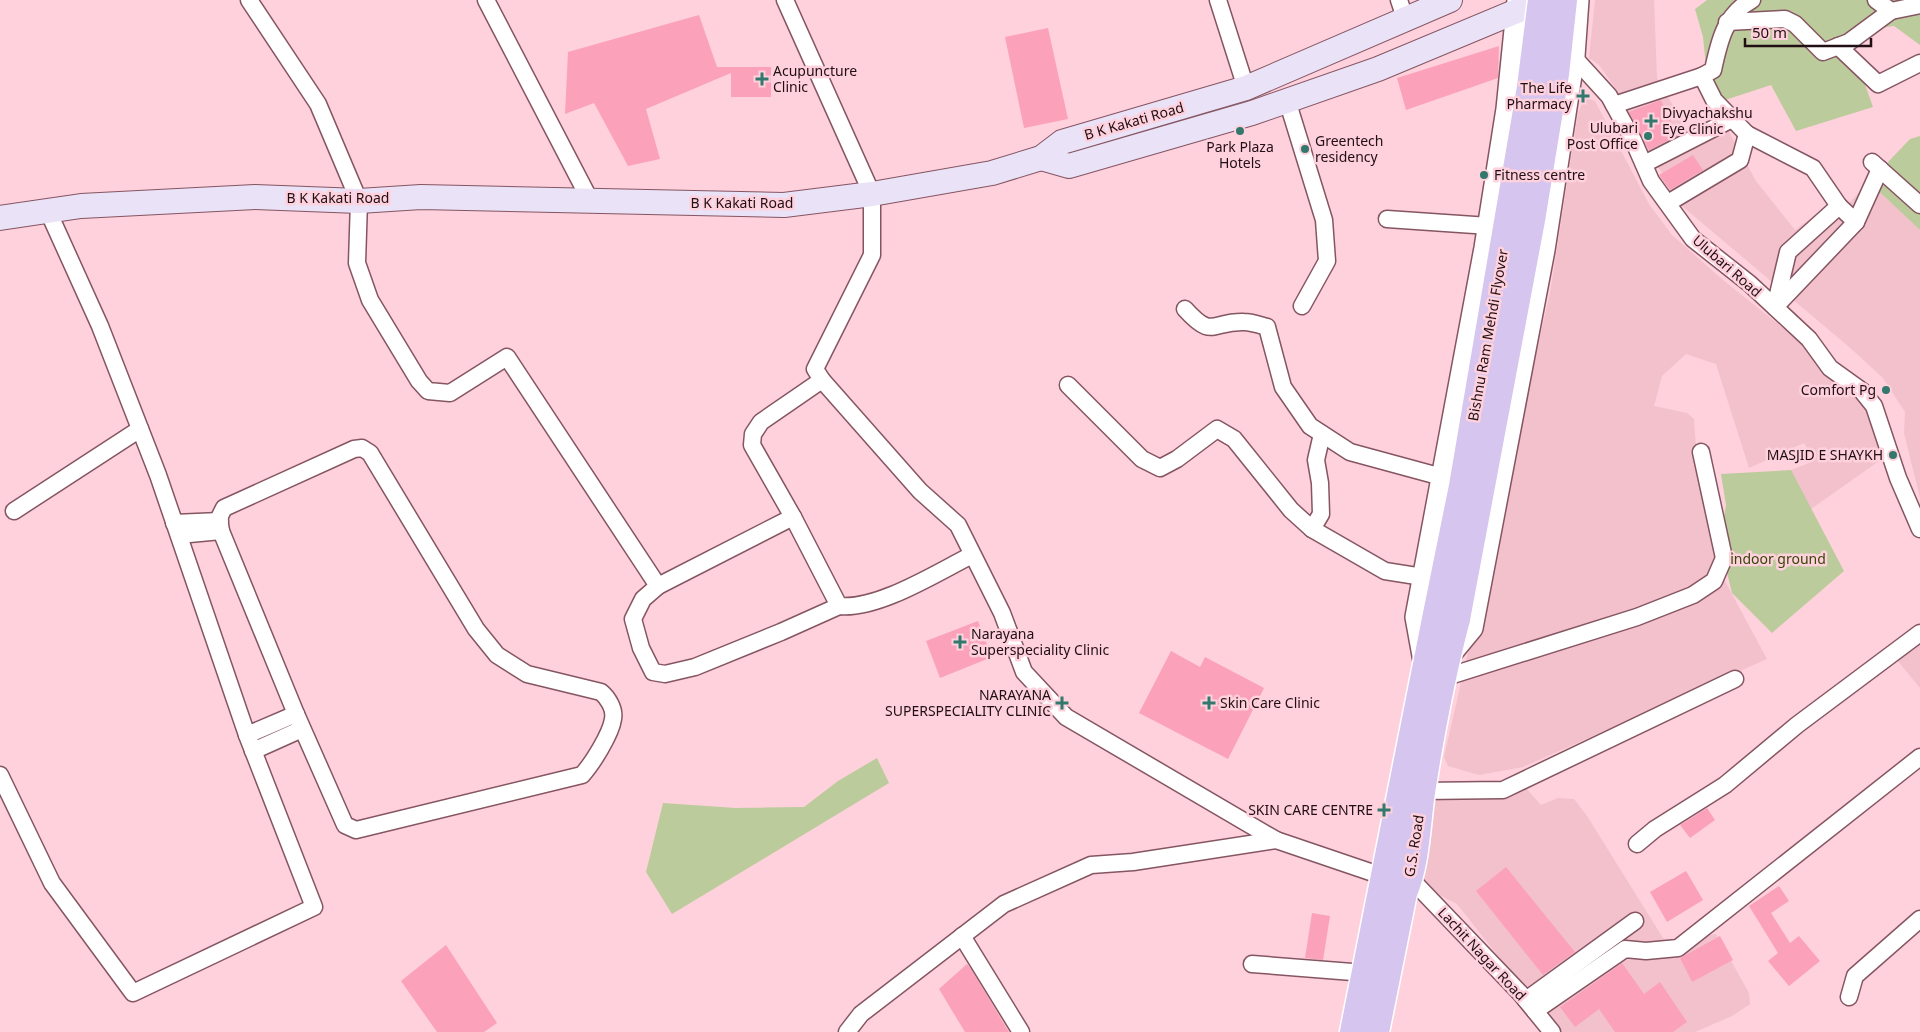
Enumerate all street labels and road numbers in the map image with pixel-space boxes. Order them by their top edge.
street label: B K Kakati Road [1082,97,1186,144]
street label: B K Kakati Road [287,188,389,207]
street label: B K Kakati Road [691,193,793,212]
street label: Ulubari Road [1689,230,1766,301]
street label: Bishnu Ram Mehdi Flyover [1463,247,1512,422]
street label: G.S. Road [1399,813,1428,878]
street label: Lachit Nagar Road [1434,903,1531,1004]

